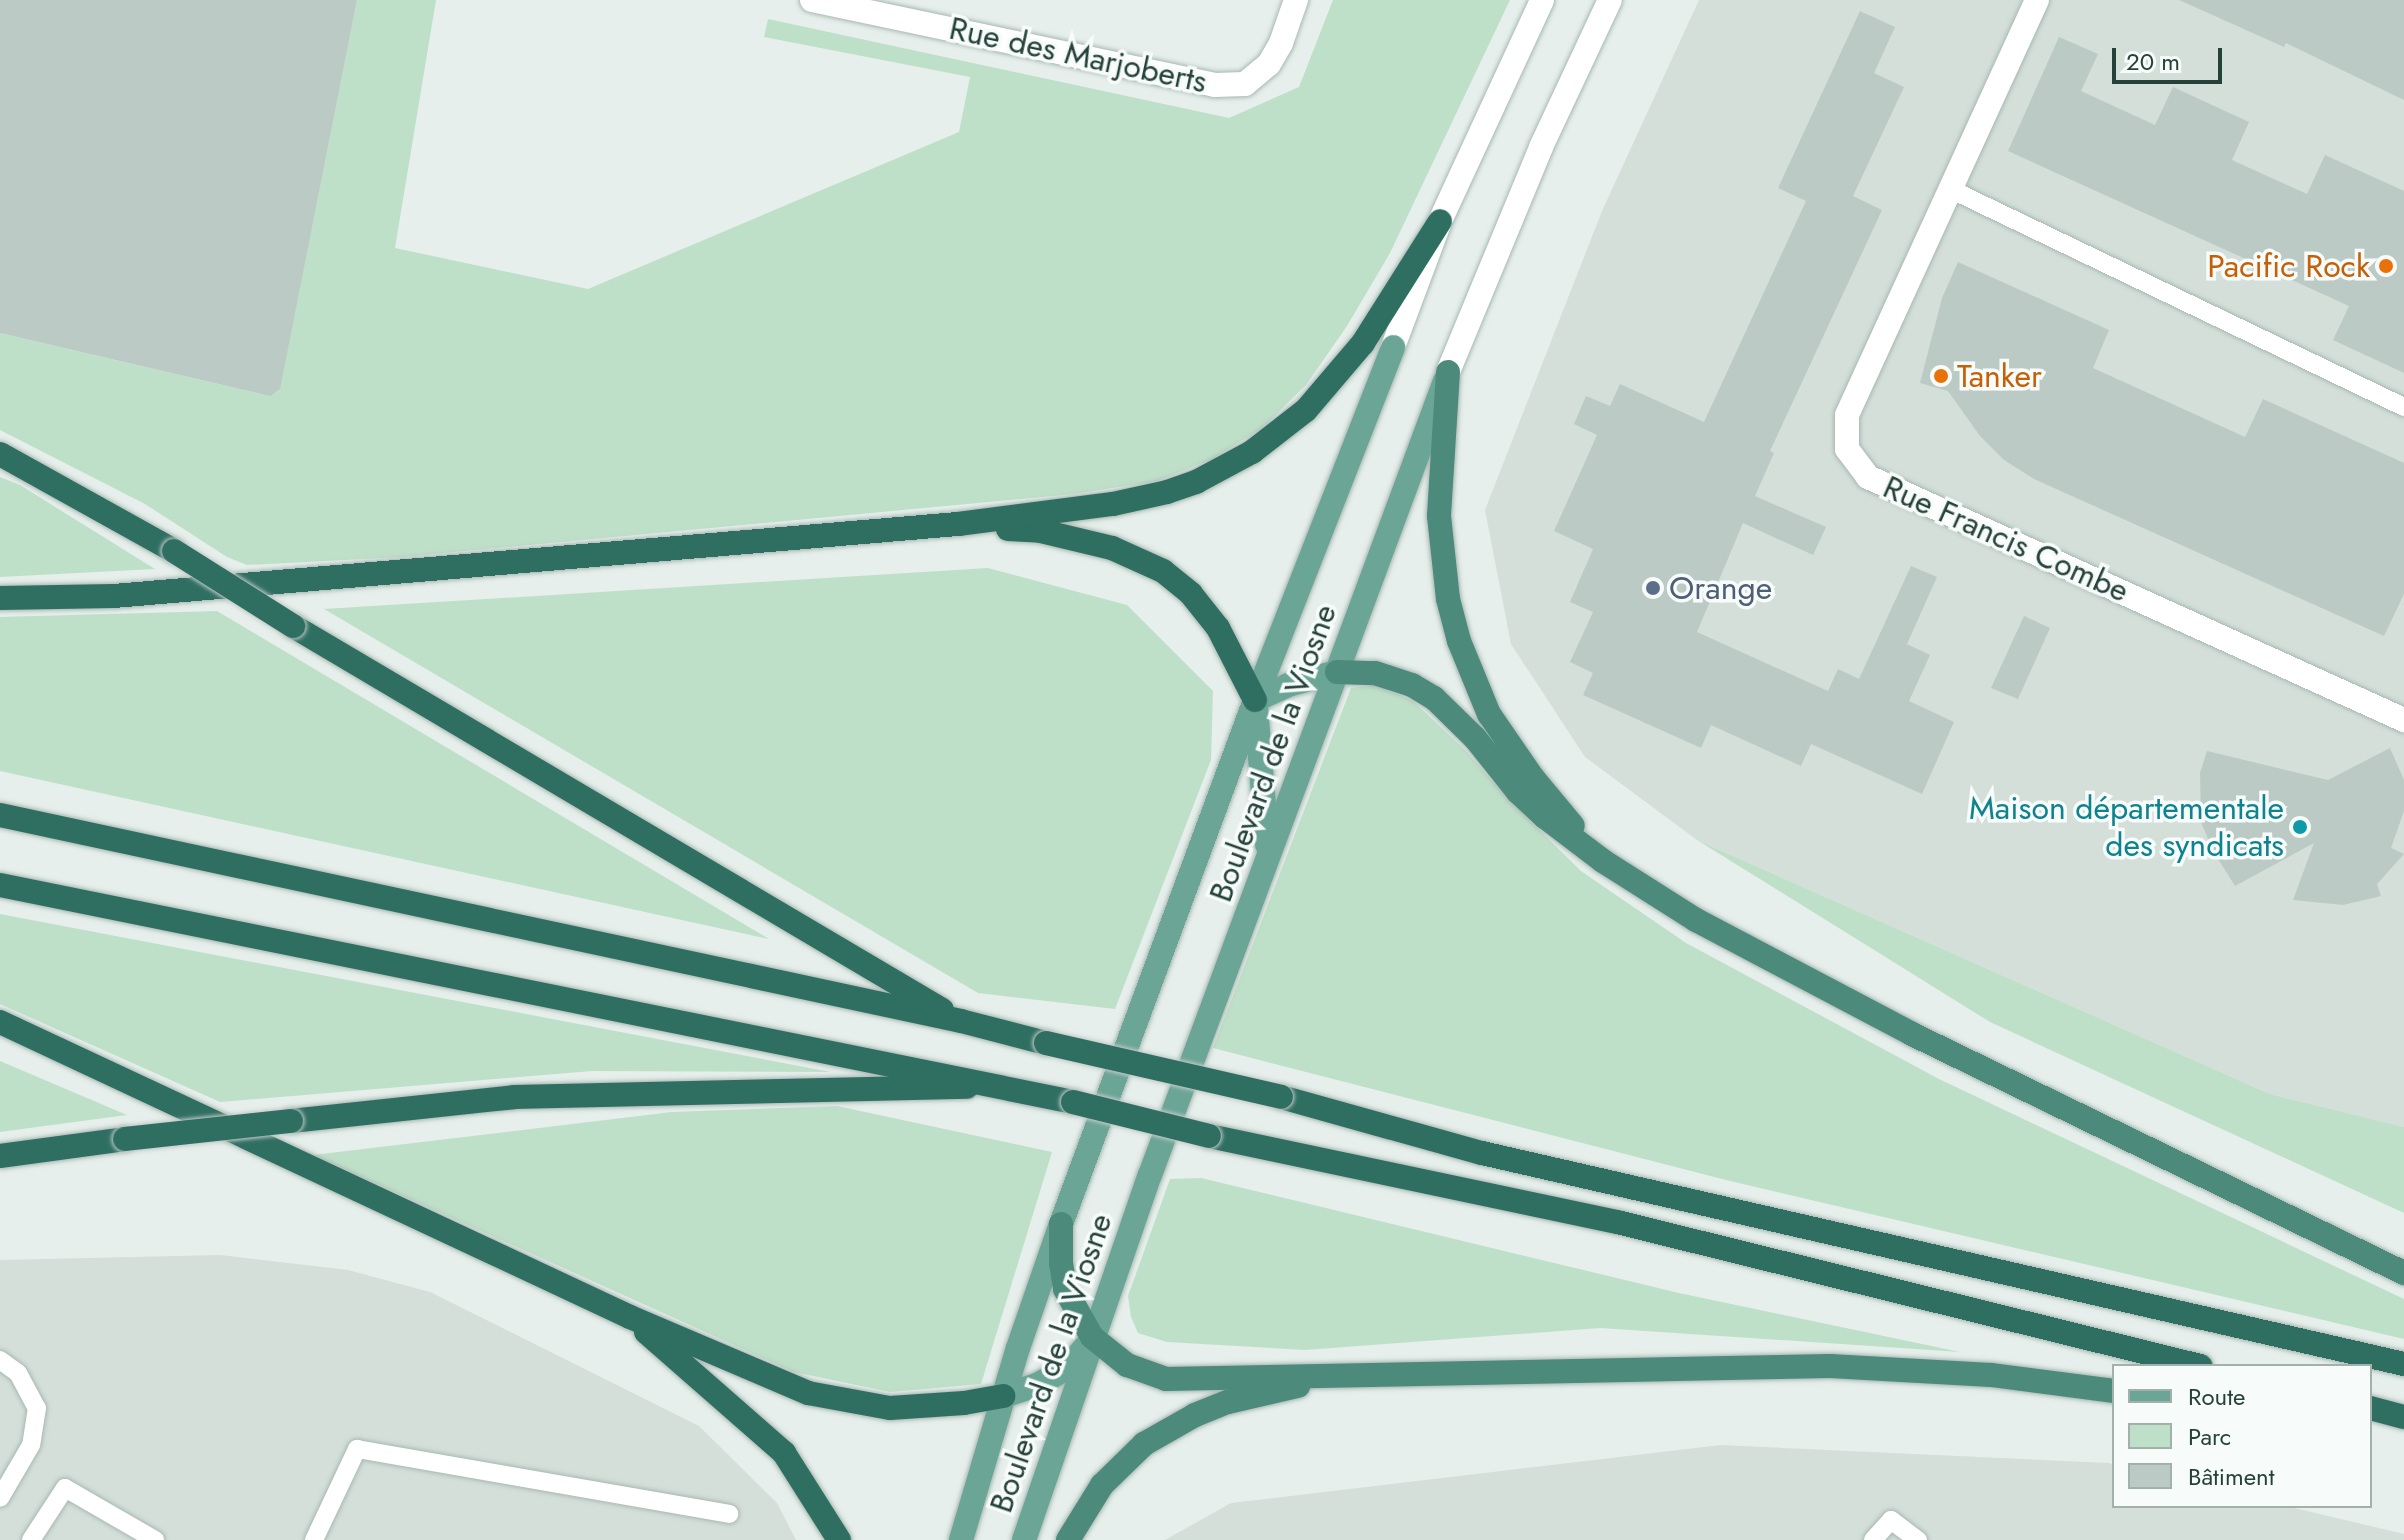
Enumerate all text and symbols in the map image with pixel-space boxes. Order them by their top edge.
street label: Rue des Marjoberts [946,9,1210,101]
scale bar [2116,32,2226,82]
text: 20 m [2126,44,2180,79]
place label: Pacific Rock [2207,247,2370,285]
marker: Pacific Rock [2377,257,2395,275]
place label: Tanker [1957,357,2042,395]
marker: Tanker [1932,367,1950,385]
street label: Rue Francis Combe [1877,468,2135,610]
place label: Orange [1669,569,1772,607]
marker: Orange [1644,579,1662,597]
street label: Boulevard de la Viosne [1201,599,1345,907]
place label: Maison départementale des syndicats [1969,790,2284,865]
marker: Maison départementale des syndicats [2291,818,2309,836]
street label: Boulevard de la Viosne [982,1209,1120,1517]
legend [2112,1364,2372,1508]
text: Route [2188,1379,2245,1414]
text: Parc [2188,1419,2231,1454]
text: Bâtiment [2188,1459,2274,1494]

